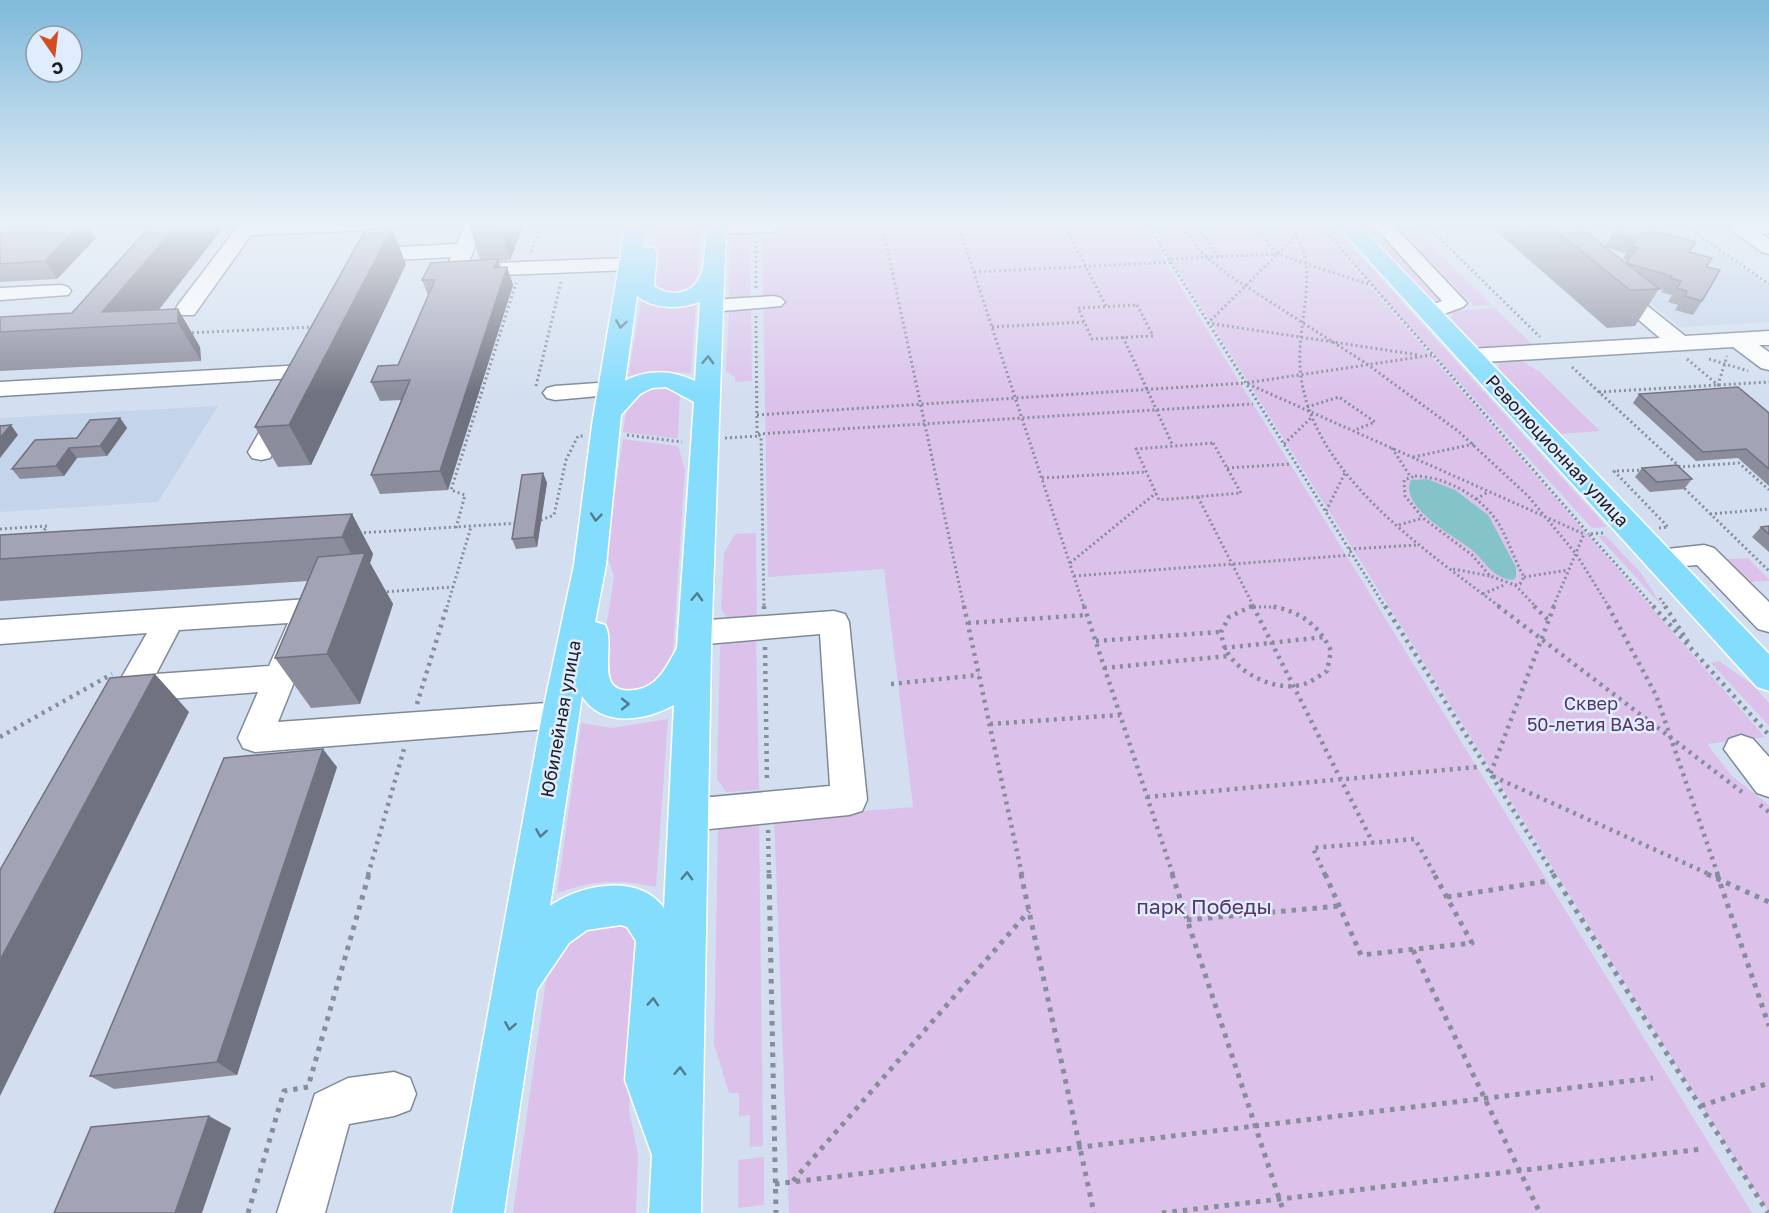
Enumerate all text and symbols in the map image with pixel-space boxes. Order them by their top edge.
north arrow [24,24,84,84]
text: С [50,57,66,80]
one-way arrow [616,319,628,328]
one-way arrow [702,356,715,365]
street label: Революционная улица [1482,370,1634,531]
one-way arrow [590,512,603,522]
one-way arrow [690,592,703,601]
street label: Юбилейная улица [535,638,585,799]
park label: Сквер 50-летия ВАЗа [1527,692,1655,735]
one-way arrow [621,698,630,710]
one-way arrow [535,828,547,838]
one-way arrow [681,871,694,880]
park label: парк Победы [1136,893,1272,919]
one-way arrow [647,997,660,1006]
one-way arrow [504,1021,516,1030]
one-way arrow [674,1066,687,1075]

